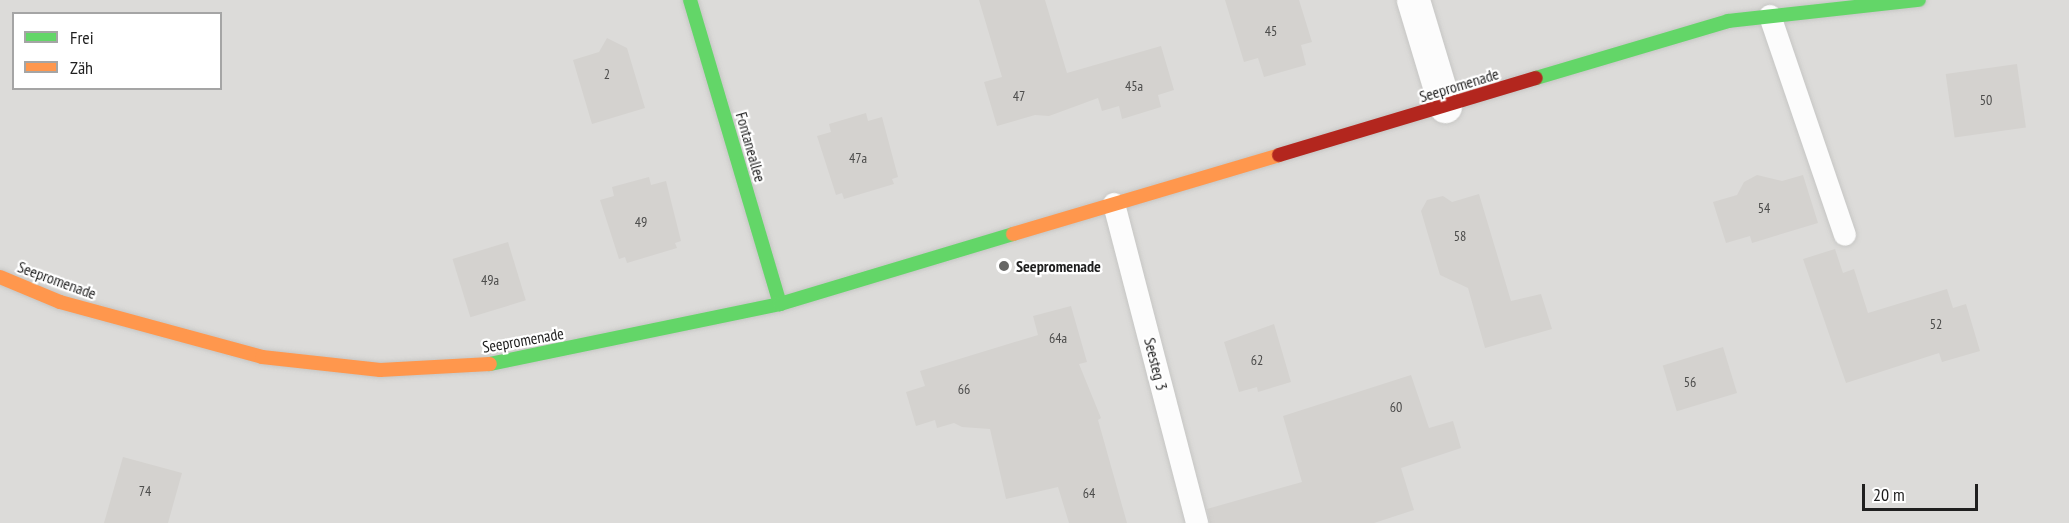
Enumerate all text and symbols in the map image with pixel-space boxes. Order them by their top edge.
legend [12,12,222,90]
house number: 45 [1265,23,1277,39]
text: Frei [70,26,94,49]
text: Zäh [70,56,93,79]
street label: Seepromenade [1417,64,1501,106]
house number: 2 [604,66,610,82]
house number: 45a [1125,78,1143,94]
house number: 47 [1013,88,1025,104]
house number: 50 [1980,92,1992,108]
street label: Fontaneallee [732,110,770,184]
house number: 47a [849,150,867,166]
house number: 54 [1758,200,1770,216]
house number: 49 [635,214,647,230]
house number: 58 [1454,228,1466,244]
place label: Seepromenade [1016,256,1101,276]
street label: Seepromenade [15,257,99,303]
marker: Seepromenade [997,259,1011,273]
house number: 49a [481,272,499,288]
house number: 52 [1930,316,1942,332]
street label: Seepromenade [481,323,565,357]
house number: 64a [1049,330,1067,346]
street label: Seesteg 3 [1140,336,1172,392]
house number: 62 [1251,352,1263,368]
house number: 56 [1684,374,1696,390]
house number: 66 [958,381,970,397]
house number: 60 [1390,399,1402,415]
scale bar [1865,472,1980,510]
house number: 74 [139,483,151,499]
text: 20 m [1873,483,1905,506]
house number: 64 [1083,485,1095,501]

